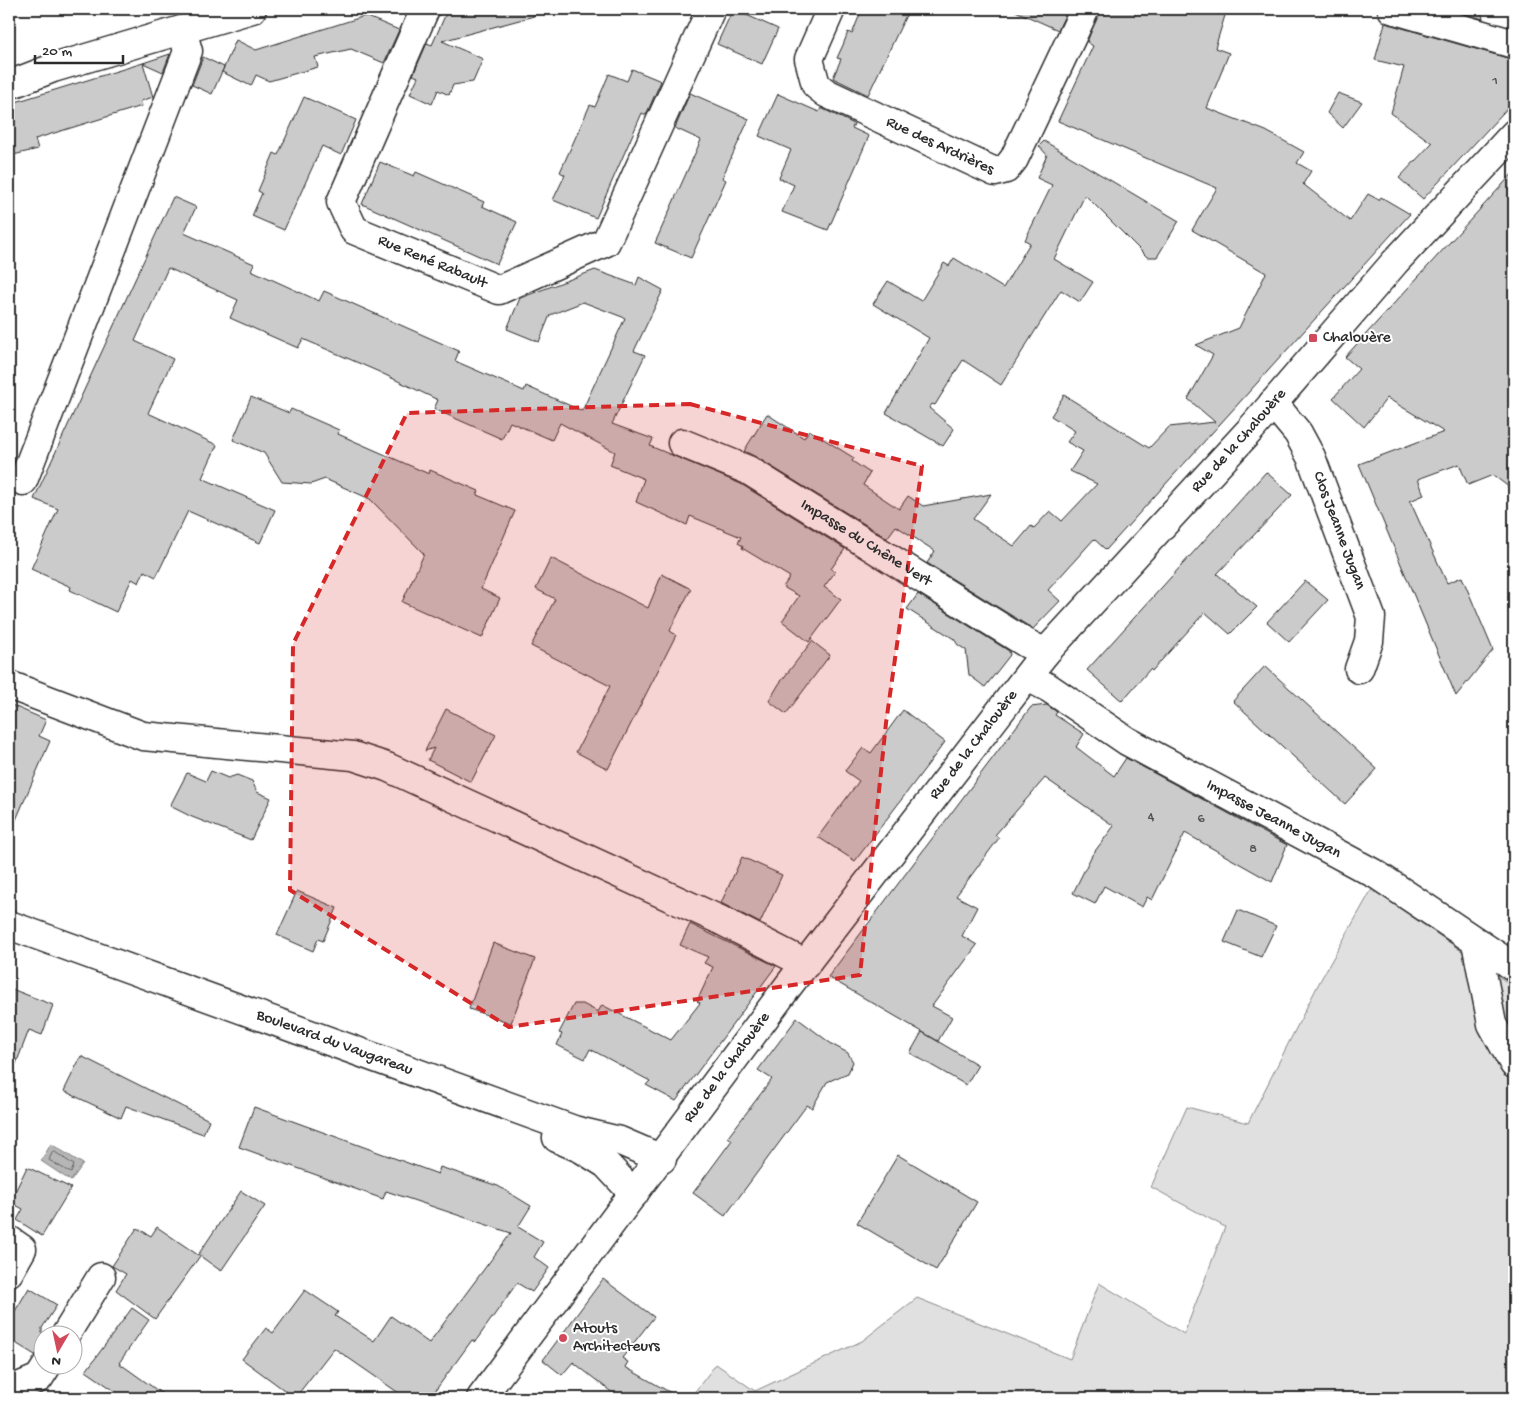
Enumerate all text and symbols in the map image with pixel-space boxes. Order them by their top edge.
scale bar [35,32,122,64]
text: 20 m [42,43,72,61]
house number: 1 [1491,73,1498,90]
street label: Rue des Ardrières [883,113,998,180]
street label: Rue René Rabault [375,231,491,294]
place label: Chalouère [1323,329,1391,348]
marker: Chalouère [1307,332,1319,344]
street label: Rue de la Chalouère [1188,384,1291,497]
street label: Clos Jeanne Jugan [1308,469,1370,593]
street label: Impasse du Chêne Vert [797,495,936,592]
street label: Rue de la Chalouère [926,686,1023,804]
street label: Impasse Jeanne Jugan [1203,776,1344,863]
house number: 4 [1148,809,1155,826]
house number: 6 [1197,811,1205,828]
house number: 8 [1249,841,1257,858]
street label: Boulevard du Vaugareau [253,1006,415,1080]
street label: Rue de la Chalouère [680,1008,775,1127]
place label: Atouts Architecteurs [573,1320,661,1357]
north arrow [32,1324,82,1374]
marker: Atouts Architecteurs [557,1332,569,1344]
text: N [51,1351,62,1369]

